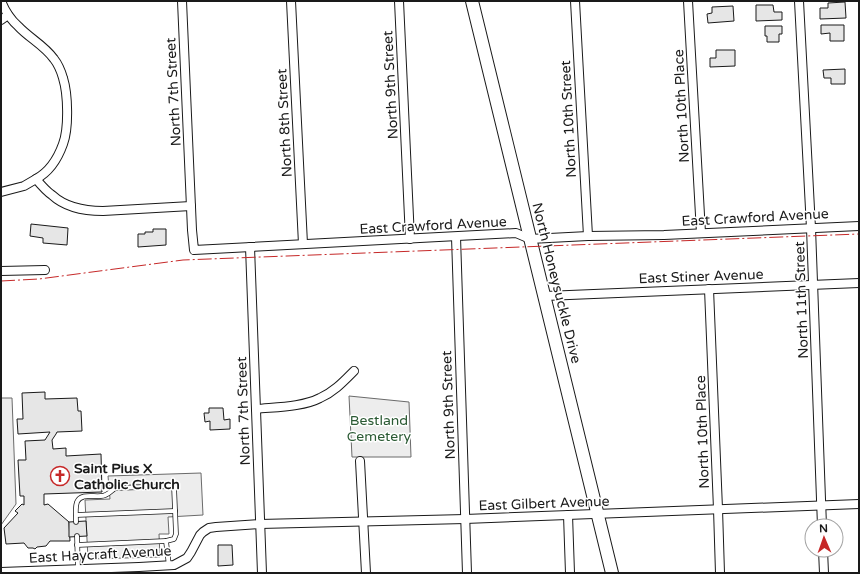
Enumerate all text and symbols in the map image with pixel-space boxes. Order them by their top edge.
street label: North 9th Street [379,30,402,140]
street label: North 7th Street [162,37,185,147]
street label: North 10th Place [670,49,693,163]
street label: North 10th Street [557,59,580,178]
street label: North 8th Street [273,68,296,178]
street label: North Honeysuckle Drive [528,201,585,365]
street label: East Crawford Avenue [681,205,829,230]
street label: East Crawford Avenue [359,213,507,238]
street label: North 11th Street [791,240,812,359]
street label: East Stiner Avenue [638,266,764,287]
street label: North 9th Street [438,350,459,460]
street label: North 7th Street [233,356,254,466]
street label: North 10th Place [692,375,713,489]
park label: Bestland Cemetery [347,412,412,445]
place label: Saint Pius X Catholic Church [74,460,180,493]
church icon: Saint Pius X Catholic Church [49,465,71,487]
street label: East Gilbert Avenue [478,493,610,514]
north arrow [804,518,844,558]
text: N [819,522,828,535]
street label: East Haycraft Avenue [28,542,172,567]

